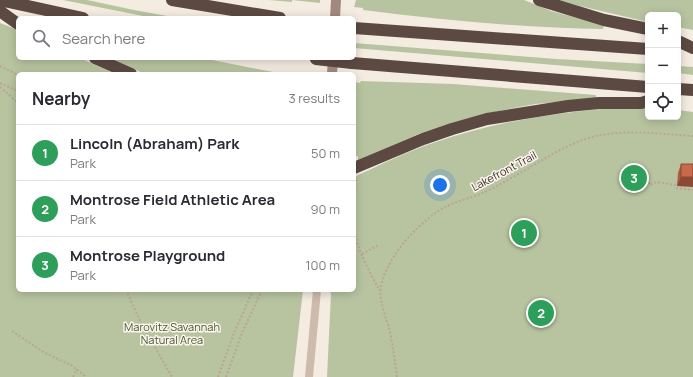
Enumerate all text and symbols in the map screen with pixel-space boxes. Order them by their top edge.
map controls [645,12,681,120]
button: + [645,12,681,48]
search box [16,16,356,60]
icon: search [30,27,52,49]
text: Search here [62,28,145,49]
button: − [645,48,681,84]
button: locate [645,84,681,120]
text: Nearby [32,87,90,110]
text: 3 results [288,89,340,107]
text: Lincoln (Abraham) Park [70,133,239,154]
text: 1 [42,144,48,162]
text: 50 m [311,144,340,162]
street label: Lakefront Trail [468,147,539,194]
text: Park [70,154,96,172]
pin: 3 [621,163,647,193]
your location [430,175,450,195]
text: Montrose Field Athletic Area [70,189,275,210]
text: 2 [41,200,49,218]
text: 90 m [310,200,340,218]
text: Park [70,210,96,228]
pin: 1 [511,218,537,248]
text: Montrose Playground [70,245,225,266]
text: 3 [41,256,49,274]
text: 100 m [305,256,340,274]
text: Park [70,266,96,284]
pin: 2 [528,298,554,328]
park label: Marovitz Savannah Natural Area [124,319,220,347]

